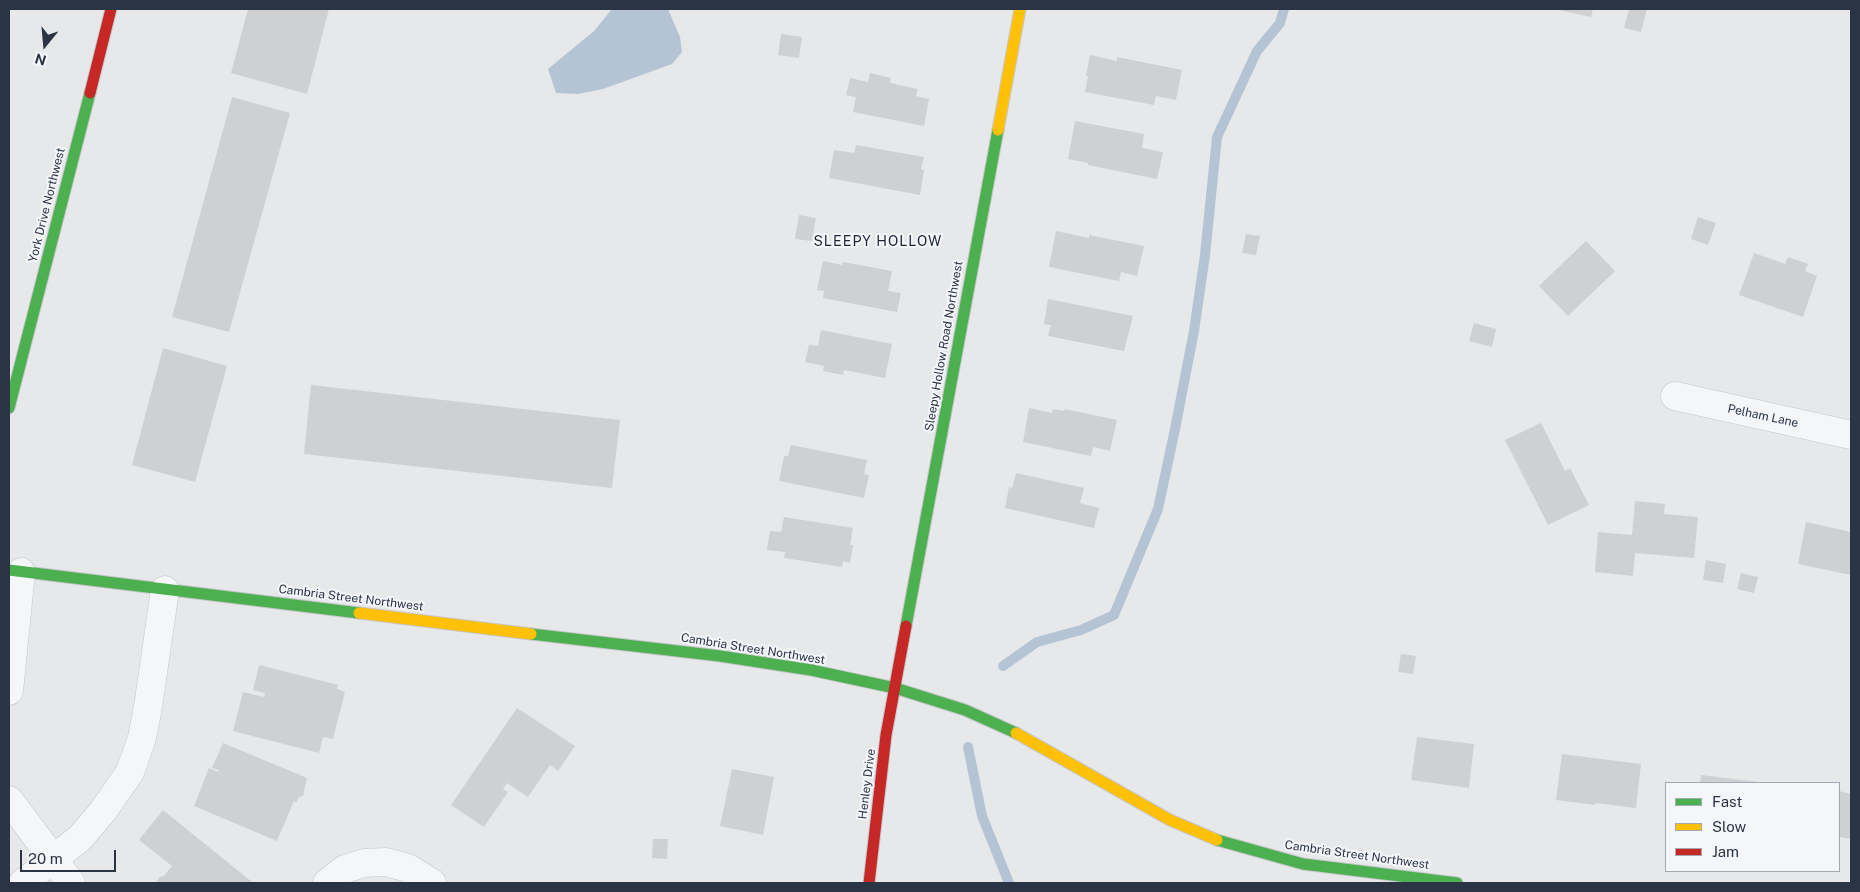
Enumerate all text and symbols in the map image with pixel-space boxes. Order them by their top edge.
north arrow [20,20,70,70]
text: N [33,50,48,69]
street label: York Drive Northwest [26,146,68,264]
district label: SLEEPY HOLLOW [812,234,944,250]
street label: Sleepy Hollow Road Northwest [922,260,966,432]
street label: Pelham Lane [1726,401,1800,431]
street label: Cambria Street Northwest [278,582,424,614]
street label: Cambria Street Northwest [680,630,826,668]
street label: Henley Drive [856,748,878,820]
legend [1665,782,1840,872]
text: Fast [1712,793,1742,810]
text: Slow [1712,818,1746,835]
street label: Cambria Street Northwest [1284,838,1430,872]
scale bar [22,840,119,872]
text: Jam [1712,843,1739,860]
text: 20 m [28,850,63,867]

